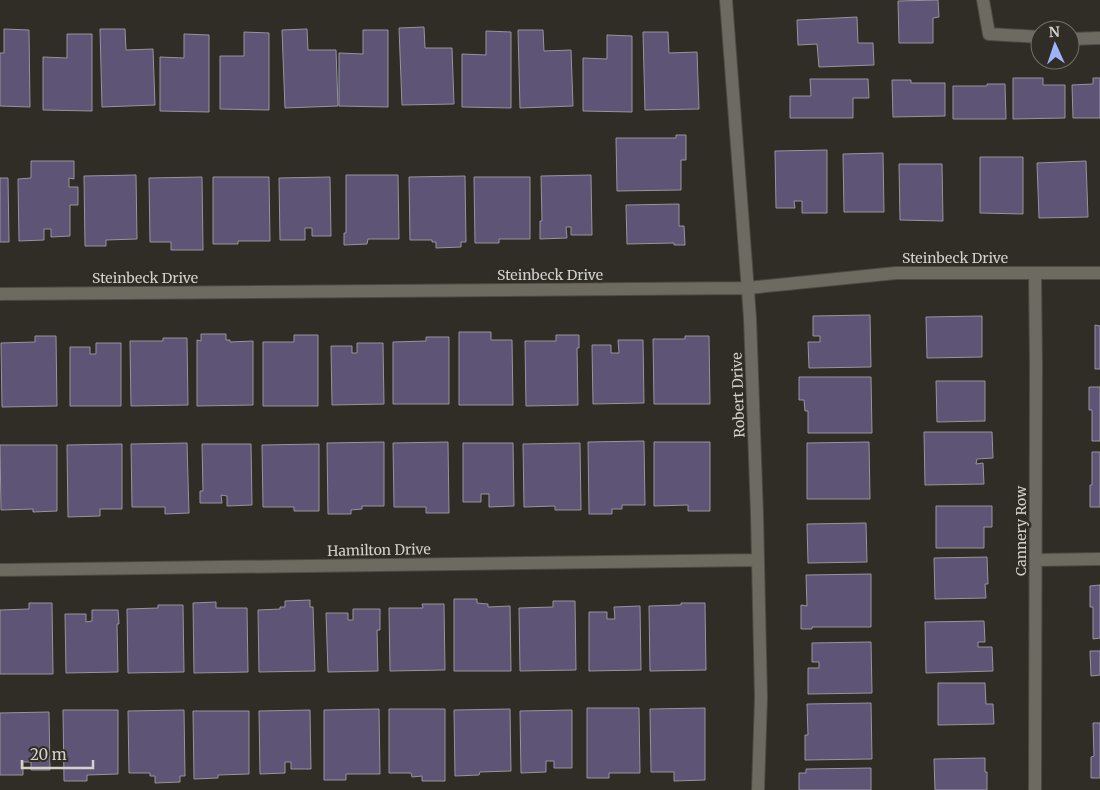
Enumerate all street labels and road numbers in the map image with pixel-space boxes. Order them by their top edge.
street label: Steinbeck Drive [902,249,1008,267]
street label: Steinbeck Drive [497,266,603,284]
street label: Steinbeck Drive [92,269,198,287]
street label: Robert Drive [728,352,748,438]
street label: Cannery Row [1012,486,1030,576]
street label: Hamilton Drive [327,540,431,560]

